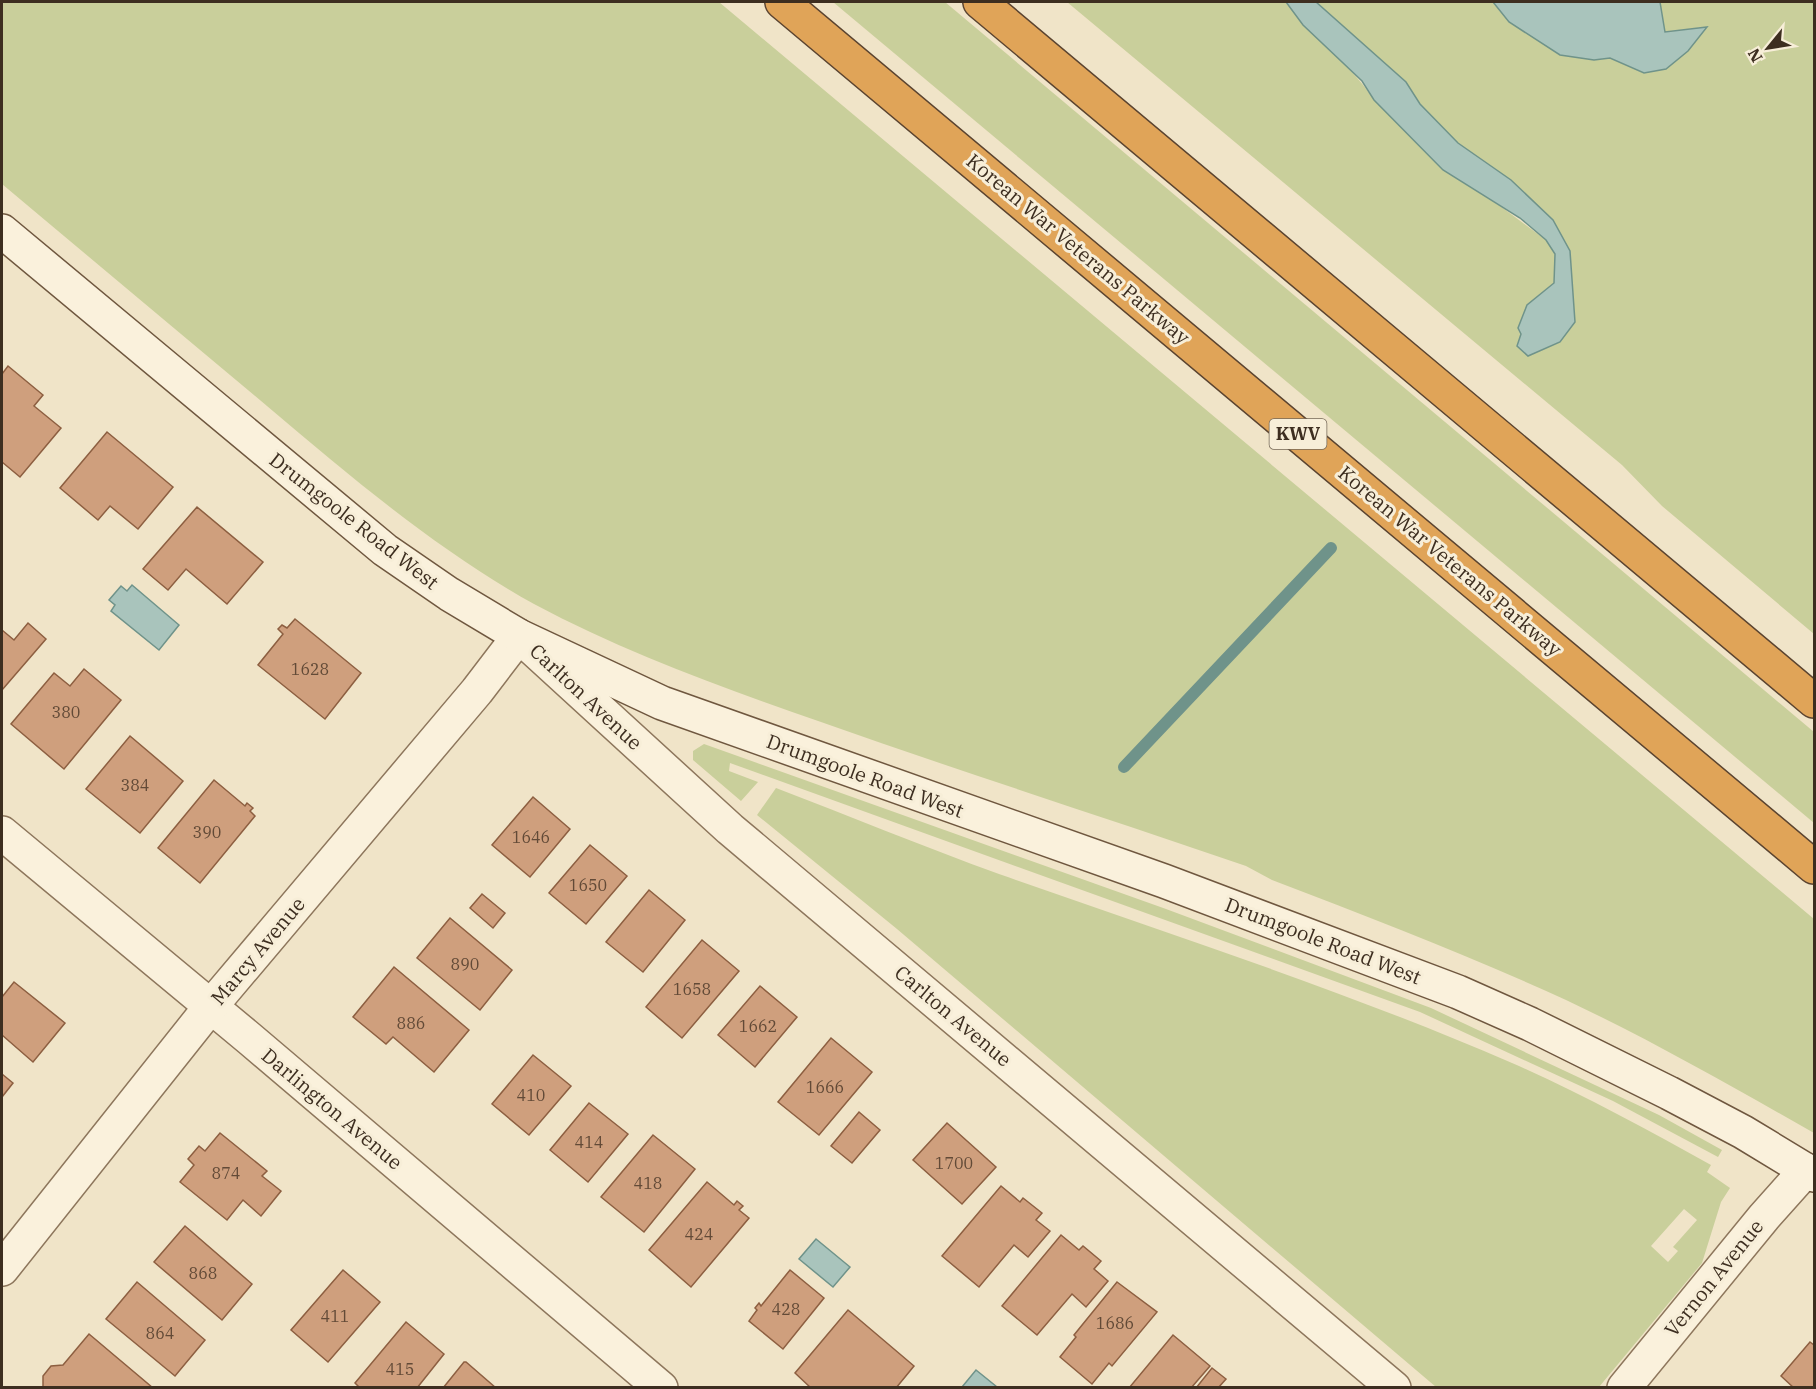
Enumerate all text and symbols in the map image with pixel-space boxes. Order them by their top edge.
north arrow [1738,18,1798,78]
text: N [1743,45,1767,66]
street label: Korean War Veterans Parkway [961,147,1196,350]
road number: KWV [1270,419,1326,449]
street label: Drumgoole Road West [264,446,445,595]
street label: Korean War Veterans Parkway [1333,459,1568,662]
street label: Carlton Avenue [524,637,648,756]
house number: 1628 [291,659,329,679]
house number: 380 [52,702,80,722]
street label: Drumgoole Road West [763,727,967,824]
house number: 384 [121,775,149,795]
house number: 390 [193,822,221,842]
house number: 1646 [512,827,550,847]
house number: 1650 [569,875,607,895]
street label: Marcy Avenue [204,891,311,1010]
street label: Drumgoole Road West [1221,891,1425,990]
house number: 890 [451,954,479,974]
street label: Carlton Avenue [889,959,1017,1072]
house number: 1658 [673,979,711,999]
house number: 886 [397,1013,425,1033]
house number: 1662 [739,1016,777,1036]
street label: Darlington Avenue [256,1042,408,1175]
house number: 1666 [806,1077,844,1097]
house number: 410 [517,1085,545,1105]
house number: 414 [575,1132,603,1152]
house number: 1700 [935,1153,973,1173]
house number: 874 [212,1163,240,1183]
house number: 418 [634,1173,662,1193]
street label: Vernon Avenue [1658,1213,1769,1342]
house number: 424 [685,1224,713,1244]
house number: 868 [189,1263,217,1283]
house number: 428 [772,1299,800,1319]
house number: 411 [321,1306,349,1326]
house number: 1686 [1096,1313,1134,1333]
house number: 864 [146,1323,174,1343]
house number: 415 [386,1359,414,1379]

